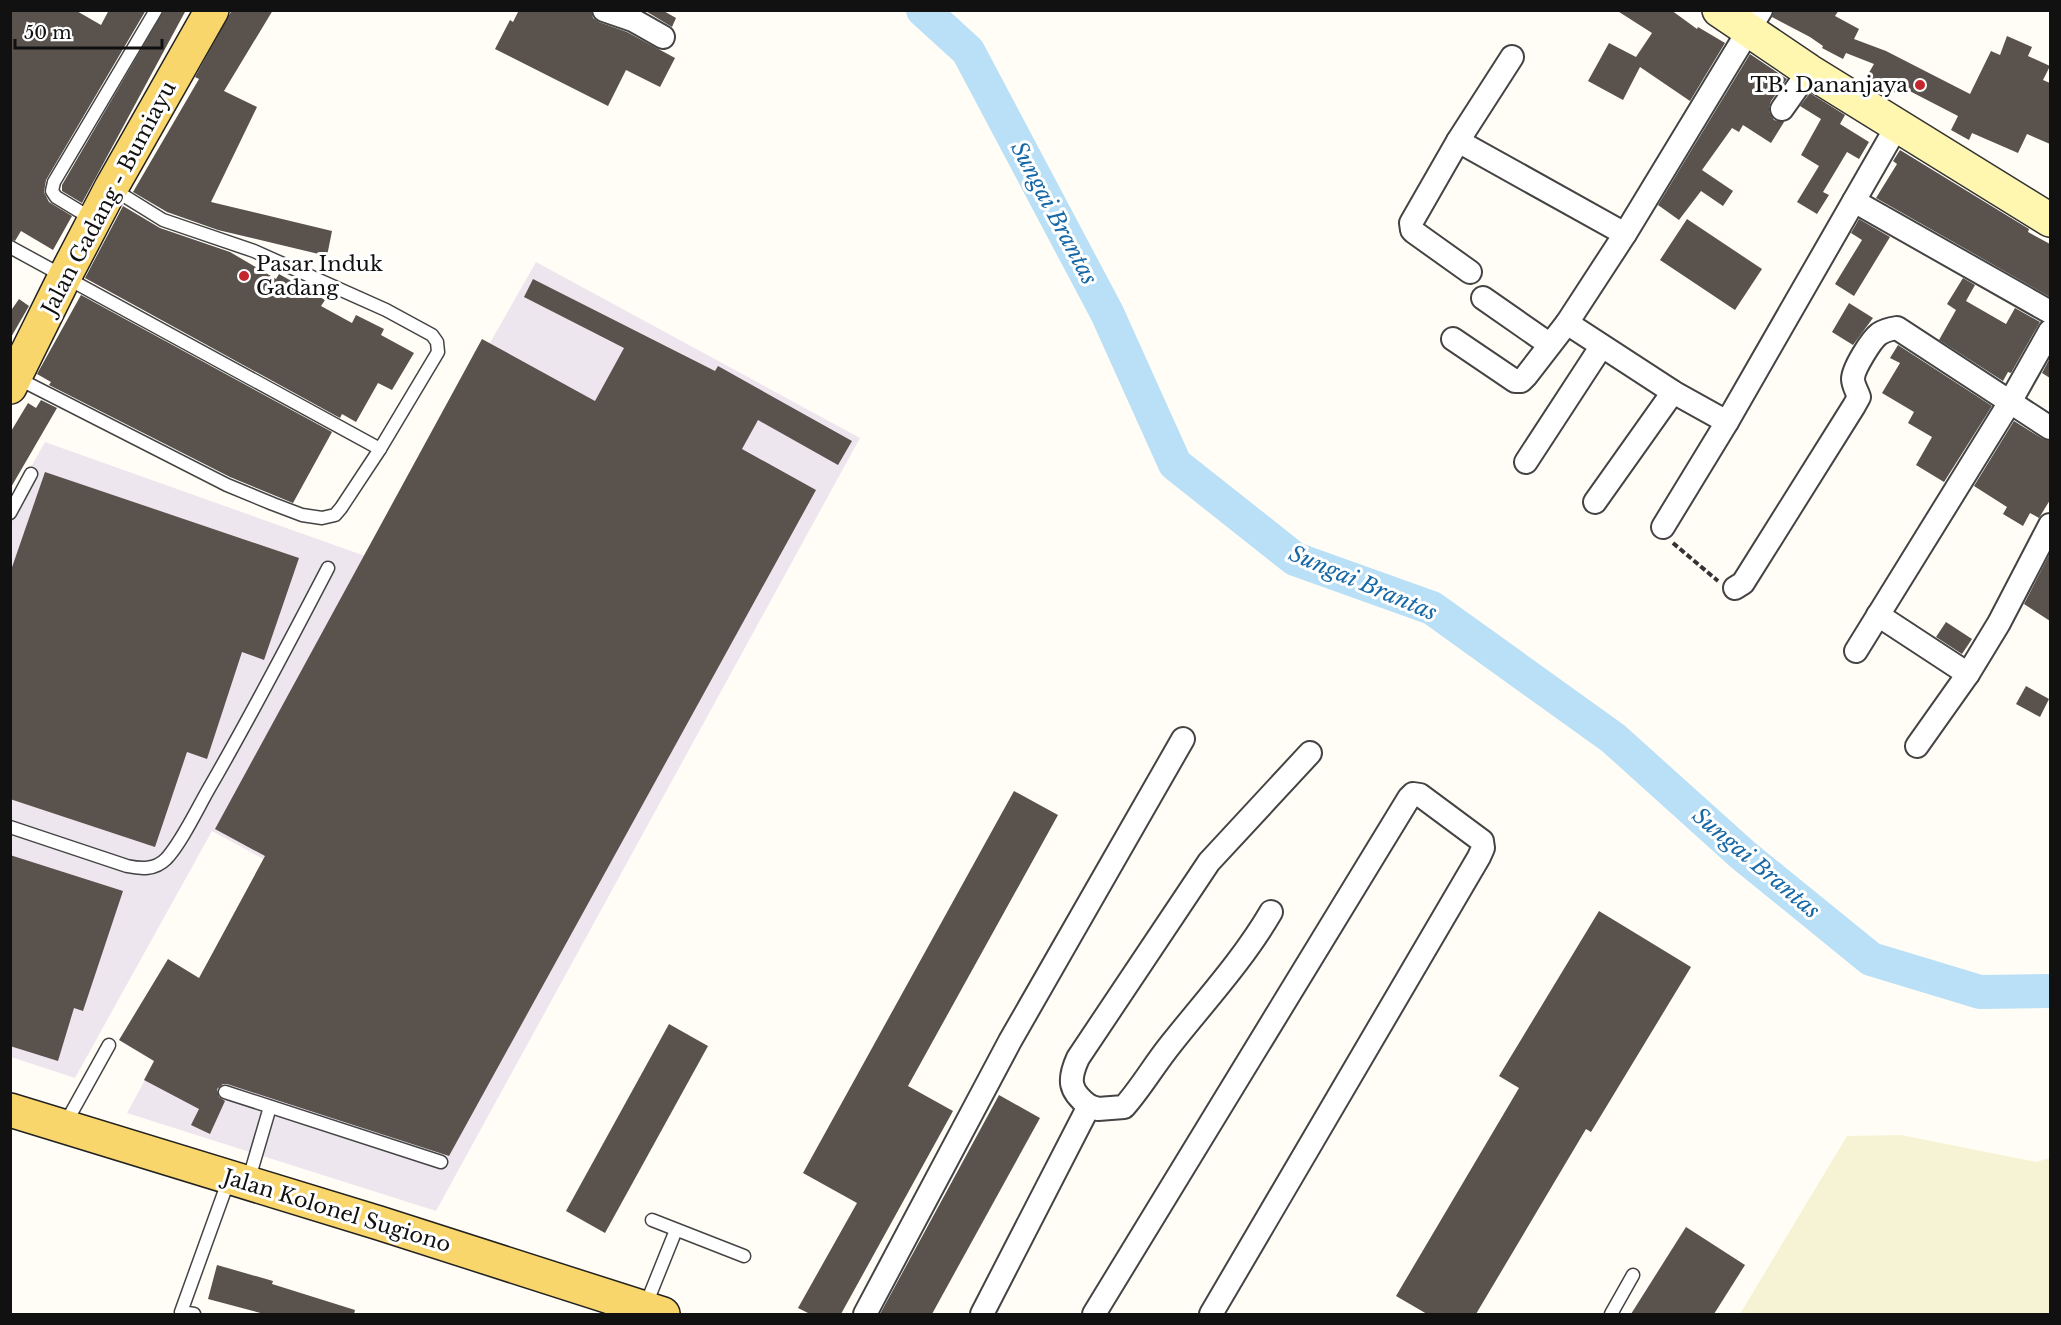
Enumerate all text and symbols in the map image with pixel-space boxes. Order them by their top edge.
scale bar [15,12,162,50]
text: 50 m [24,22,72,44]
place label: TB. Dananjaya [1750,72,1908,98]
street label: Jalan Gadang - Bumiayu [35,77,182,322]
marker: TB. Dananjaya [1913,78,1927,92]
water label: Sungai Brantas [1005,137,1103,289]
place label: Pasar Induk Gadang [256,251,383,301]
marker: Pasar Induk Gadang [237,269,251,283]
water label: Sungai Brantas [1285,540,1441,626]
water label: Sungai Brantas [1687,802,1825,924]
street label: Jalan Kolonel Sugiono [217,1163,454,1258]

